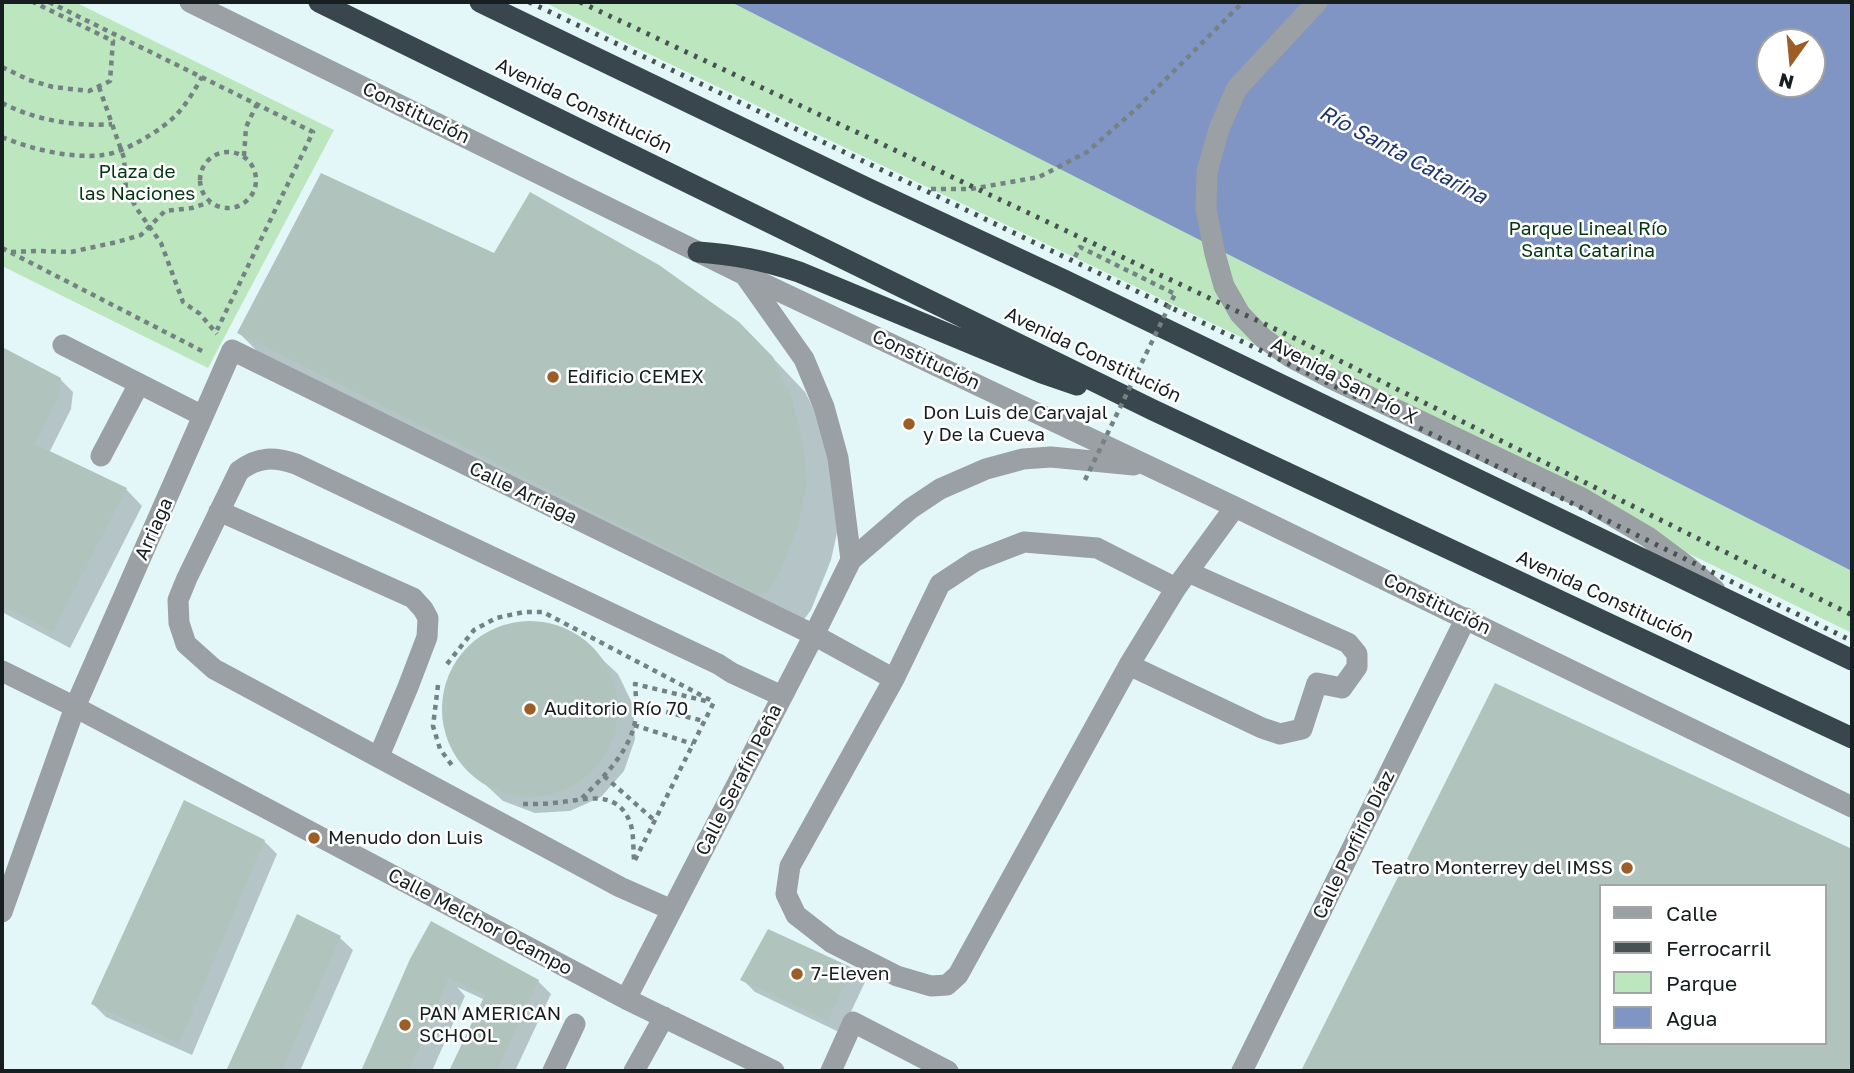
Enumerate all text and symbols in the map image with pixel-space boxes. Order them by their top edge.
north arrow [1756,28,1826,98]
street label: Avenida Constitución [492,53,676,159]
text: N [1776,69,1796,95]
street label: Constitución [359,77,473,149]
water label: Río Santa Catarina [1315,100,1491,210]
park label: Plaza de las Naciones [79,161,195,205]
park label: Parque Lineal Río Santa Catarina [1509,218,1667,262]
street label: Avenida Constitución [1001,302,1185,408]
street label: Constitución [868,325,984,395]
street label: Avenida San Pío X [1267,333,1421,429]
place label: Edificio CEMEX [567,366,704,388]
marker: Edificio CEMEX [545,369,561,385]
place label: Don Luis de Carvajal y De la Cueva [923,402,1108,446]
marker: Don Luis de Carvajal y De la Cueva [901,416,917,432]
street label: Calle Arriaga [465,457,581,529]
street label: Arriaga [130,494,178,564]
street label: Avenida Constitución [1513,546,1697,648]
street label: Constitución [1380,568,1494,640]
place label: Auditorio Río 70 [544,698,688,720]
marker: Auditorio Río 70 [522,701,538,717]
street label: Calle Serafín Peña [691,701,787,859]
street label: Calle Porfirio Díaz [1308,767,1400,923]
place label: Menudo don Luis [328,827,483,849]
marker: Menudo don Luis [306,830,322,846]
place label: Teatro Monterrey del IMSS [1372,857,1613,879]
marker: Teatro Monterrey del IMSS [1619,860,1635,876]
street label: Calle Melchor Ocampo [384,864,576,980]
legend [1598,884,1826,1045]
text: Calle [1666,900,1718,926]
text: Ferrocarril [1666,935,1771,961]
place label: 7-Eleven [811,963,889,985]
marker: 7-Eleven [789,966,805,982]
text: Parque [1666,970,1737,996]
place label: PAN AMERICAN SCHOOL [419,1003,561,1047]
text: Agua [1666,1005,1717,1031]
marker: PAN AMERICAN SCHOOL [397,1017,413,1033]

